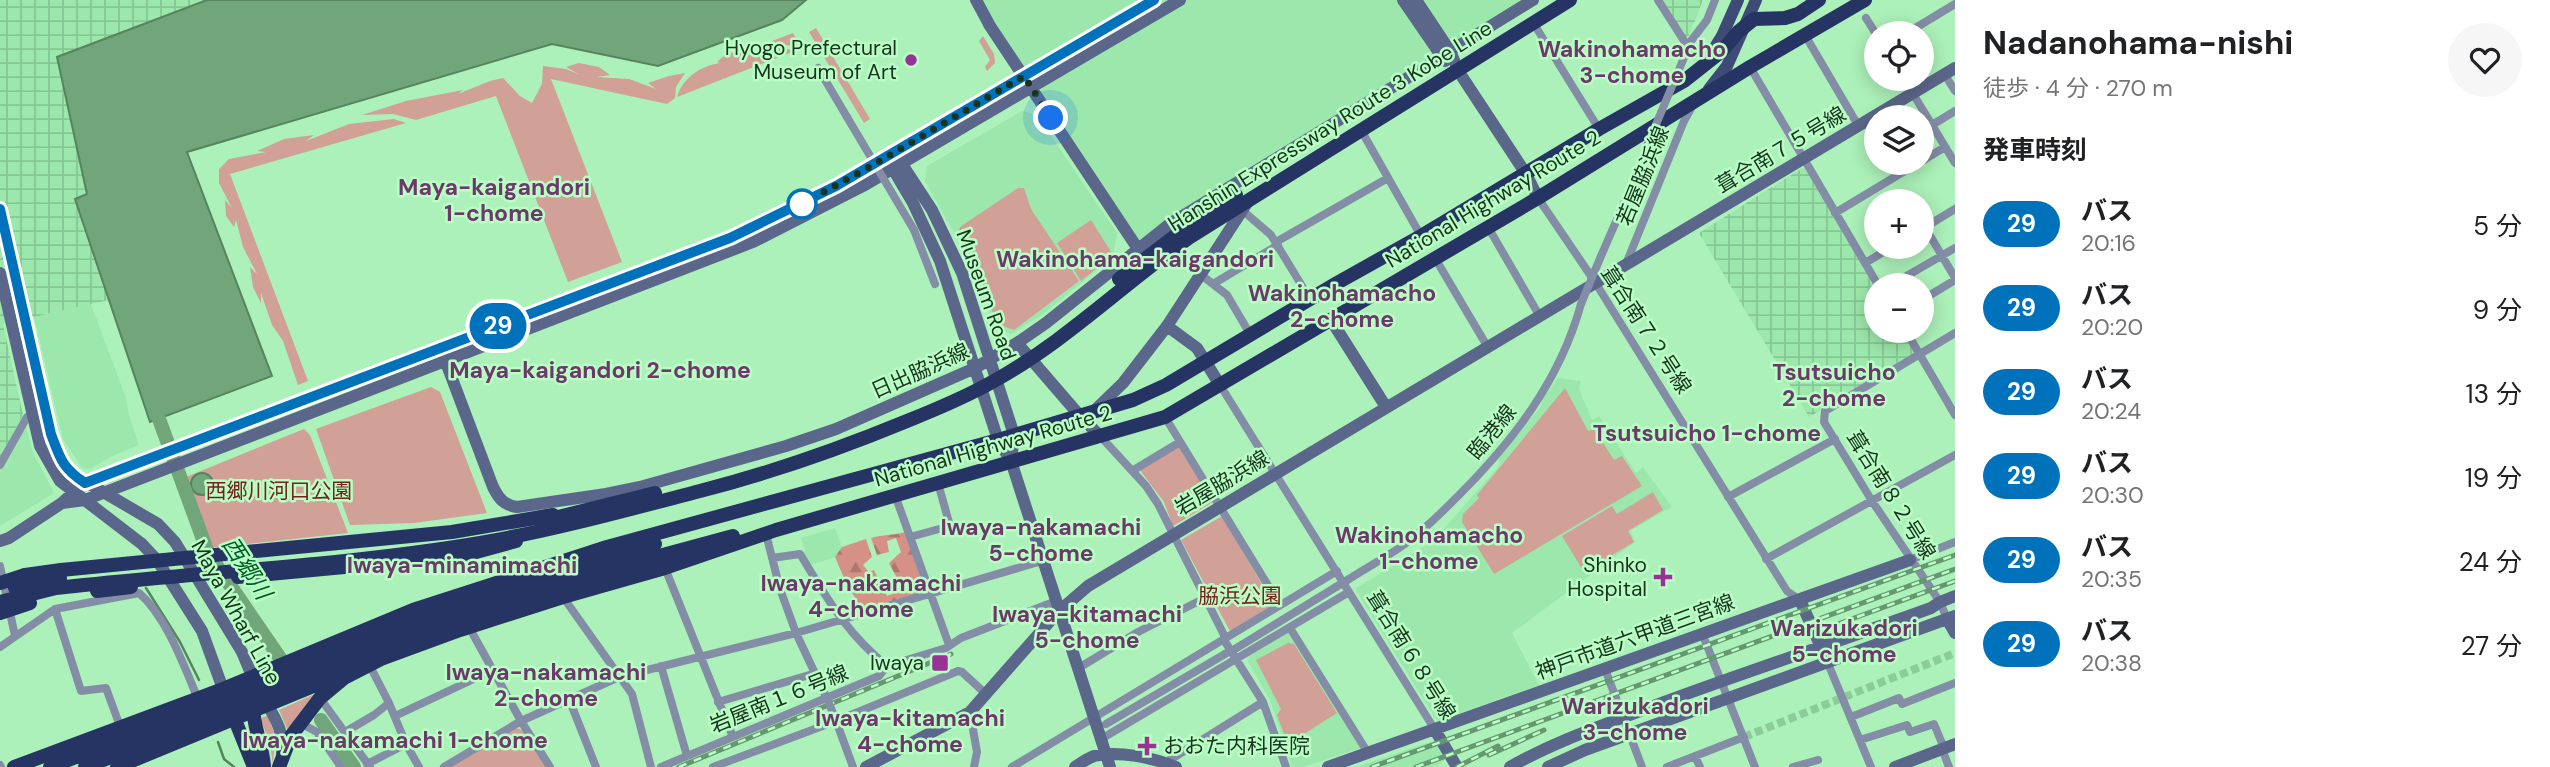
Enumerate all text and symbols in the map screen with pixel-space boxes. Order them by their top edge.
street label: Hanshin Expressway Route 3 Kobe Line [1163,14,1497,238]
map controls [1864,21,1934,343]
button: locate [1864,21,1934,91]
text: Nadanohama-nishi [1983,21,2293,64]
button: heart [2448,23,2522,97]
place label: Hyogo Prefectural Museum of Art [725,34,897,86]
district label: Wakinohamacho 3-chome [1538,34,1726,90]
marker: Hyogo Prefectural Museum of Art [903,52,919,68]
text: 徒歩 · 4 分 · 270 m [1983,73,2173,103]
your location [1033,100,1068,135]
street label: 葺合南７５号線 [1711,100,1851,200]
button: layers [1864,105,1934,175]
street label: 若屋脇浜線 [1610,122,1676,230]
street label: National Highway Route 2 [1380,124,1606,274]
text: 発車時刻 [1983,133,2087,167]
district label: Maya-kaigandori 1-chome [398,172,590,228]
unlabelled marker [787,189,817,219]
button: + [1864,189,1934,259]
text: バス [2081,194,2133,228]
text: 29 [2007,208,2036,239]
text: 5 分 [2473,209,2522,243]
street label: Museum Road [949,226,1023,364]
text: 20:16 [2081,228,2136,258]
district label: Wakinohama-kaigandori [996,244,1274,274]
street label: 葺合南７２号線 [1594,261,1698,399]
button: − [1864,273,1934,343]
district label: Wakinohamacho 2-chome [1248,278,1436,334]
text: バス [2081,278,2133,312]
text: 29 [2007,292,2036,323]
text: 9 分 [2473,293,2522,327]
line badge: 29 [466,303,530,349]
text: 29 [484,310,513,341]
text: 20:20 [2081,312,2143,342]
street label: 日出脇浜線 [866,337,974,405]
district label: Maya-kaigandori 2-chome [449,355,751,385]
district label: Tsutsuicho 2-chome [1772,357,1896,413]
text: バス [2081,362,2133,396]
text: 29 [2007,376,2036,407]
text: 13 分 [2466,377,2522,411]
text: 20:24 [2081,396,2141,426]
street label: National Highway Route 2 [871,399,1115,493]
street label: 臨港線 [1461,399,1523,465]
district label: Tsutsuicho 1-chome [1593,418,1821,448]
street label: 葺合南８２号線 [1840,425,1942,565]
street label: 岩屋脇浜線 [1170,444,1274,522]
text: バス [2081,446,2133,480]
text: 29 [2007,460,2036,491]
text: 19 分 [2465,461,2522,495]
park label: 西郷川河口公園 [206,477,353,505]
text: 20:30 [2081,480,2144,510]
district label: Iwaya-nakamachi 5-chome [941,512,1141,568]
district label: Wakinohamacho 1-chome [1335,520,1523,576]
text: バス [2081,530,2133,564]
water label: 西郷川 [216,531,280,608]
street label: Maya Wharf Line [185,535,287,689]
text: 29 [2007,544,2036,575]
text: 24 分 [2459,545,2522,579]
district label: Iwaya-minamimachi [347,550,577,580]
place label: Shinko Hospital [1567,551,1647,603]
text: 20:35 [2081,564,2142,594]
marker: Shinko Hospital [1653,567,1673,587]
district label: Iwaya-nakamachi 4-chome [761,568,961,624]
park label: 脇浜公園 [1198,582,1282,610]
street label: 葺合南６８号線 [1360,585,1462,725]
street label: 神戸市道六甲道三宮線 [1532,588,1738,686]
district label: Iwaya-kitamachi 5-chome [992,599,1182,655]
district label: Warizukadori 5-chome [1770,613,1918,669]
text: バス [2081,614,2133,648]
text: 29 [2007,628,2036,659]
text: 27 分 [2461,629,2522,663]
text: 20:38 [2081,648,2142,678]
place label: Iwaya [870,649,924,677]
marker: Iwaya [930,653,950,673]
district label: Iwaya-nakamachi 2-chome [446,657,646,713]
street label: 岩屋南１６号線 [706,658,852,740]
district label: Warizukadori 3-chome [1561,691,1709,747]
district label: Iwaya-kitamachi 4-chome [815,703,1005,759]
district label: Iwaya-nakamachi 1-chome [242,725,548,755]
place label: おおた内科医院 [1163,732,1310,760]
marker: おおた内科医院 [1137,736,1157,756]

